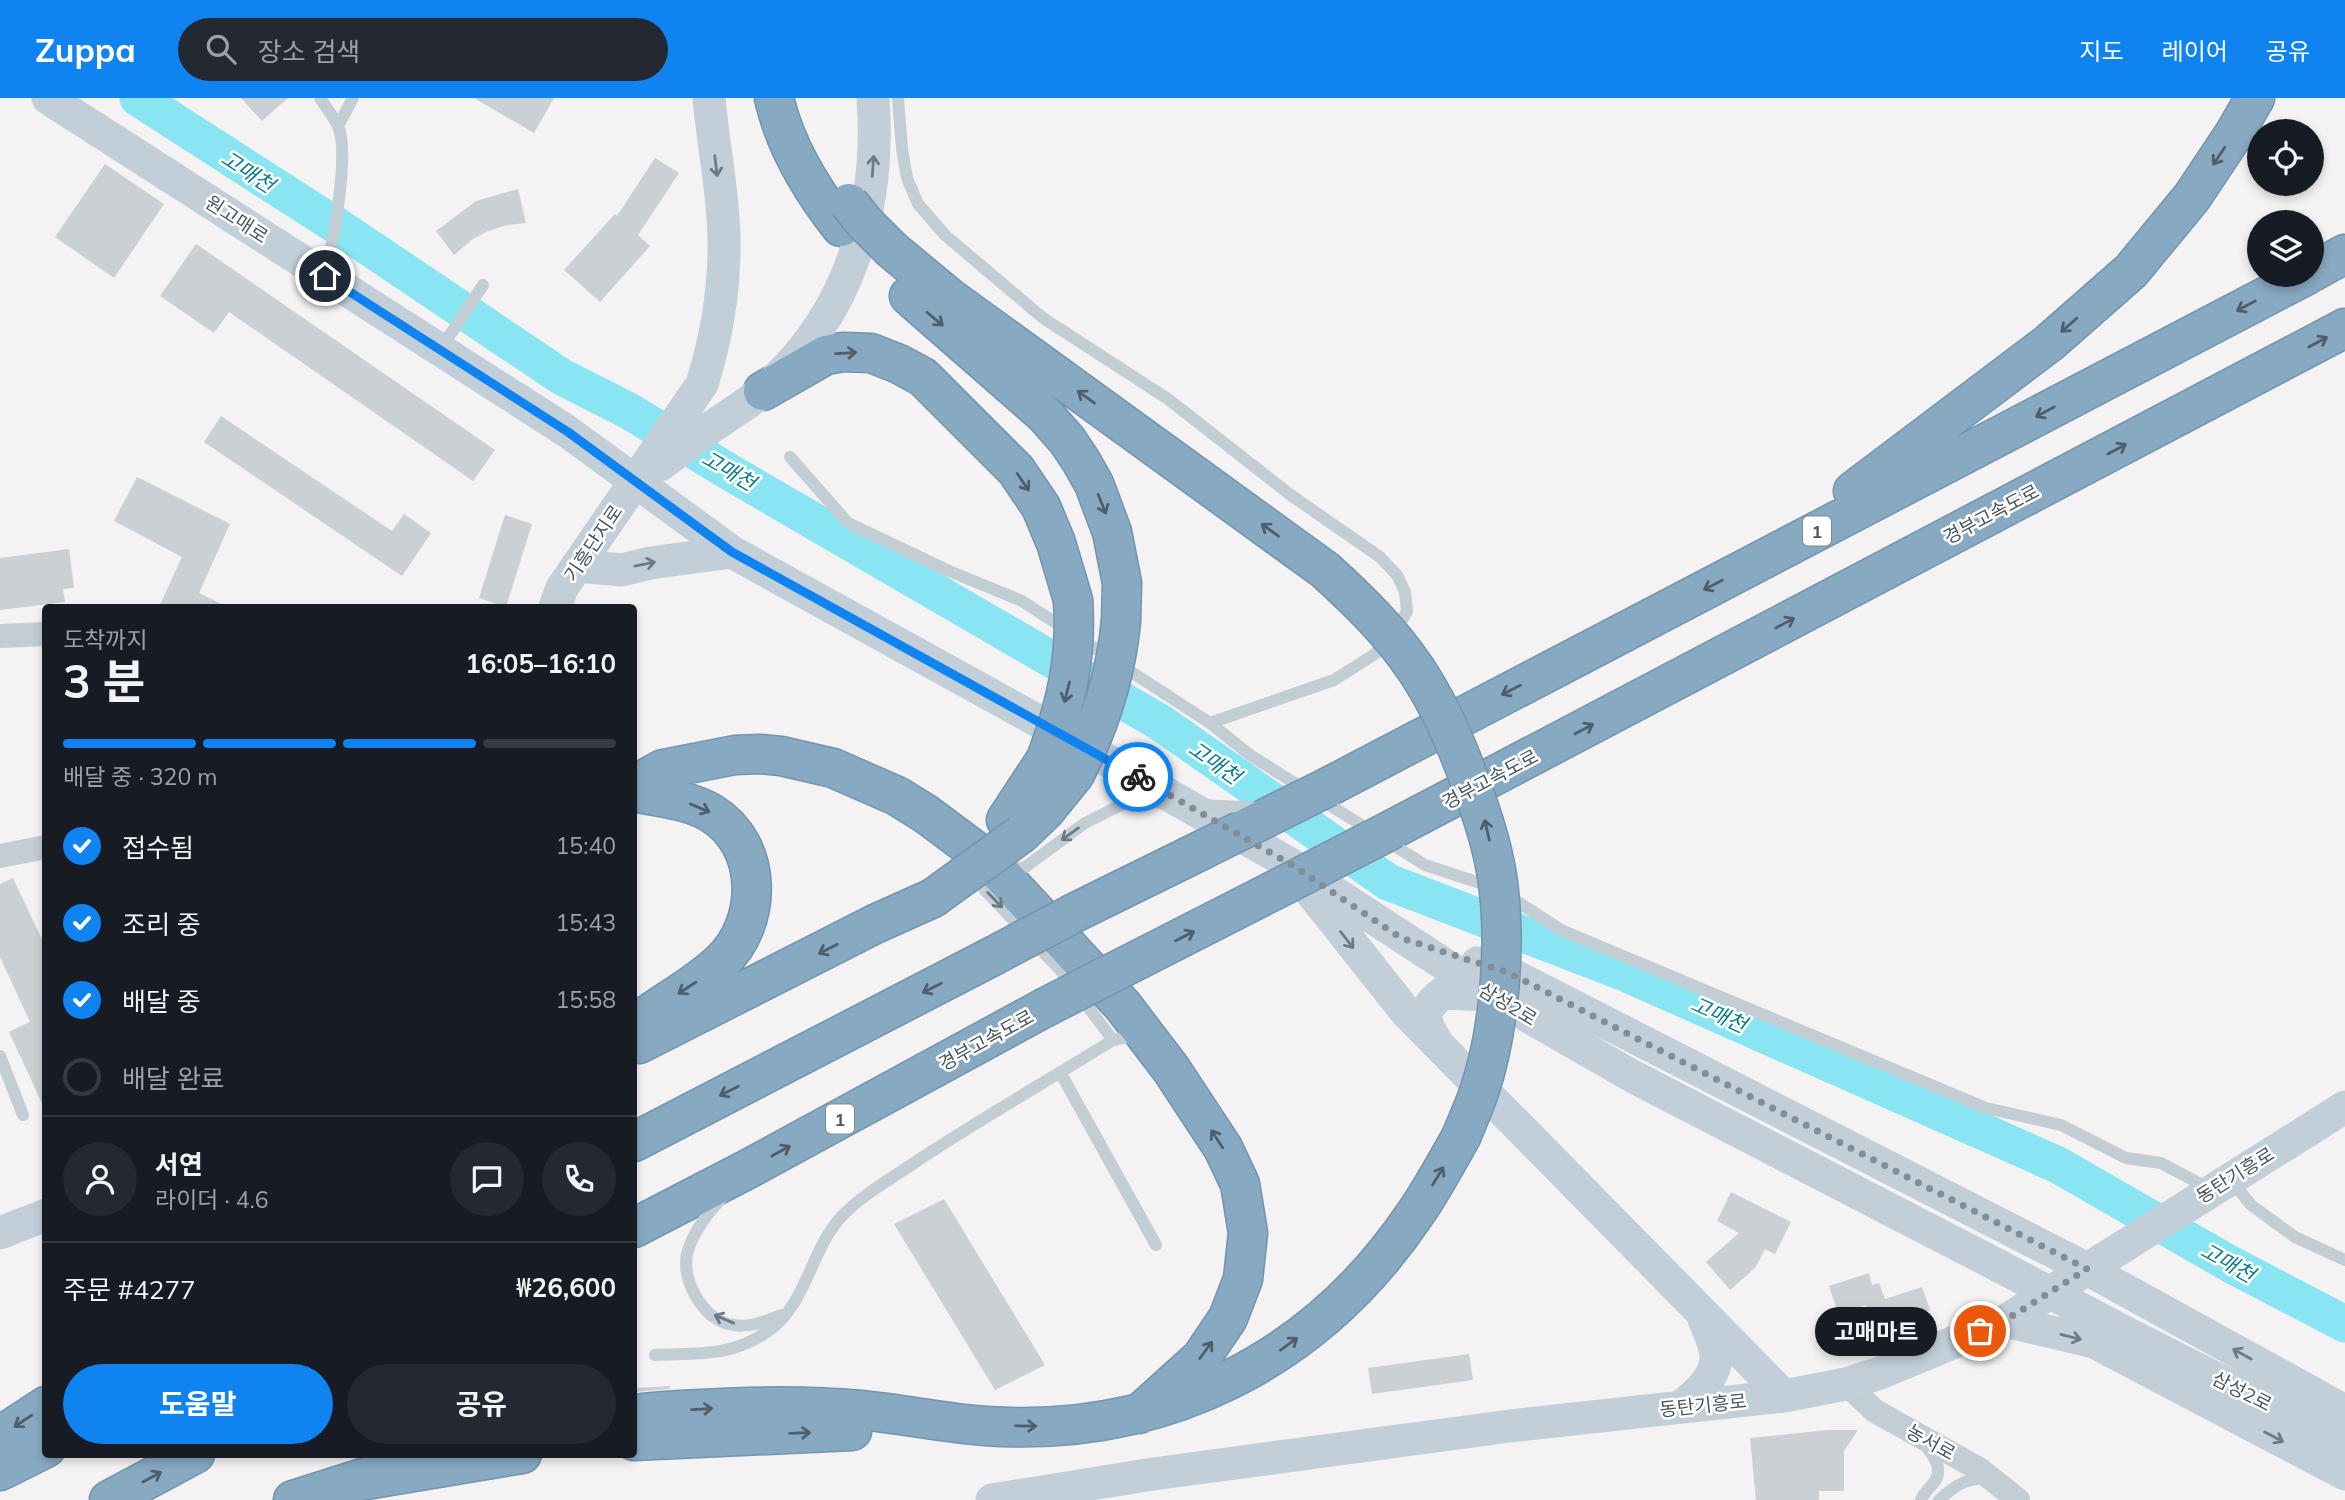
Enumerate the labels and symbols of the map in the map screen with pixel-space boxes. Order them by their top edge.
water label: 고매천 [217,144,282,199]
one-way arrow [2212,146,2226,165]
one-way arrow [710,154,723,177]
one-way arrow [867,156,880,178]
street label: 원고매로 [201,190,273,248]
pin [295,246,355,306]
one-way arrow [2236,300,2257,314]
one-way arrow [926,311,944,327]
one-way arrow [2061,317,2078,334]
one-way arrow [2307,335,2328,349]
one-way arrow [835,346,857,359]
one-way arrow [1077,390,1096,404]
one-way arrow [2035,405,2056,419]
one-way arrow [2106,441,2126,455]
water label: 고매천 [697,444,763,497]
one-way arrow [1016,471,1030,491]
street label: 경부고속도로 [1939,479,2043,549]
one-way arrow [1096,492,1109,514]
street label: 기흥단지로 [559,500,627,586]
road number: 1 [1803,516,1831,545]
one-way arrow [1261,523,1280,537]
one-way arrow [633,557,656,571]
one-way arrow [1703,579,1724,593]
one-way arrow [1774,616,1795,629]
one-way arrow [1060,680,1073,703]
one-way arrow [1501,684,1522,697]
one-way arrow [1573,722,1594,735]
water label: 고매천 [1184,735,1248,791]
courier [1103,742,1173,812]
street label: 경부고속도로 [1438,744,1542,814]
one-way arrow [688,802,710,815]
one-way arrow [1479,819,1493,842]
one-way arrow [1061,827,1080,841]
one-way arrow [987,892,1004,909]
one-way arrow [1174,929,1195,943]
one-way arrow [1339,930,1354,948]
one-way arrow [818,942,839,956]
street label: 삼성2로 [1474,977,1542,1031]
one-way arrow [922,981,943,995]
one-way arrow [677,982,697,996]
water label: 고매천 [1687,990,1753,1039]
street label: 경부고속도로 [934,1004,1038,1076]
one-way arrow [720,1085,740,1099]
road number: 1 [826,1104,854,1134]
one-way arrow [1210,1130,1224,1149]
street label: 동탄기흥로 [2192,1142,2278,1208]
one-way arrow [770,1144,791,1157]
one-way arrow [1432,1166,1446,1186]
water label: 고매천 [2196,1237,2262,1289]
pin [1950,1301,2010,1361]
callout: 고매마트 [1815,1306,1938,1356]
one-way arrow [714,1312,735,1325]
one-way arrow [2059,1331,2082,1344]
one-way arrow [1279,1337,1298,1352]
one-way arrow [1198,1341,1213,1360]
one-way arrow [2232,1347,2253,1361]
street label: 삼성2로 [2208,1366,2276,1416]
street label: 동탄기흥로 [1658,1388,1748,1422]
one-way arrow [690,1402,712,1415]
one-way arrow [14,1413,33,1428]
street label: 농서로 [1902,1419,1960,1465]
one-way arrow [1014,1420,1037,1433]
one-way arrow [788,1427,811,1440]
one-way arrow [2263,1431,2284,1444]
one-way arrow [141,1470,162,1483]

